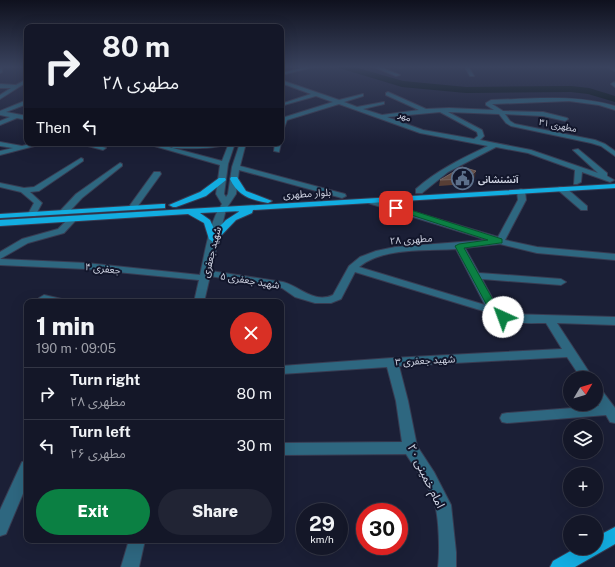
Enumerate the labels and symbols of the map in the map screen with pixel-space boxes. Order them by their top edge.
street label: مهر [396,108,413,124]
street label: مطهری ۳۱ [538,116,578,135]
public building icon: آتشنشانی [449,166,475,192]
place label: آتشنشانی [478,174,519,186]
street label: بلوار مطهری [283,186,332,201]
pin [379,191,413,225]
street label: شهید جعفری [199,225,224,279]
street label: مطهری ۲۸ [389,232,433,247]
street label: جعفری ۴ [84,260,122,277]
street label: شهید جعفری ۵ [219,269,281,292]
position arrow [482,296,524,338]
street label: شهید جعفری ۳ [395,352,456,369]
north arrow [563,371,603,411]
street label: امام خمینی ۲۰ [403,442,448,511]
speed limit sign: 30 [356,503,408,555]

